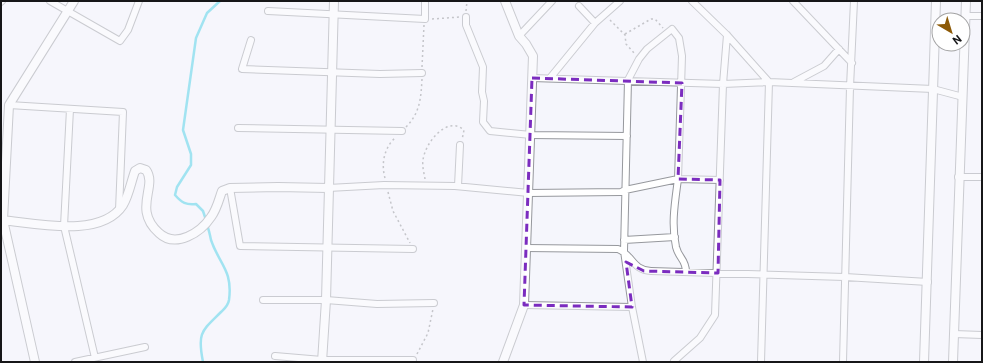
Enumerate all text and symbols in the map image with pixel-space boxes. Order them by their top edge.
north arrow [931,12,971,52]
text: N [950,32,964,47]

